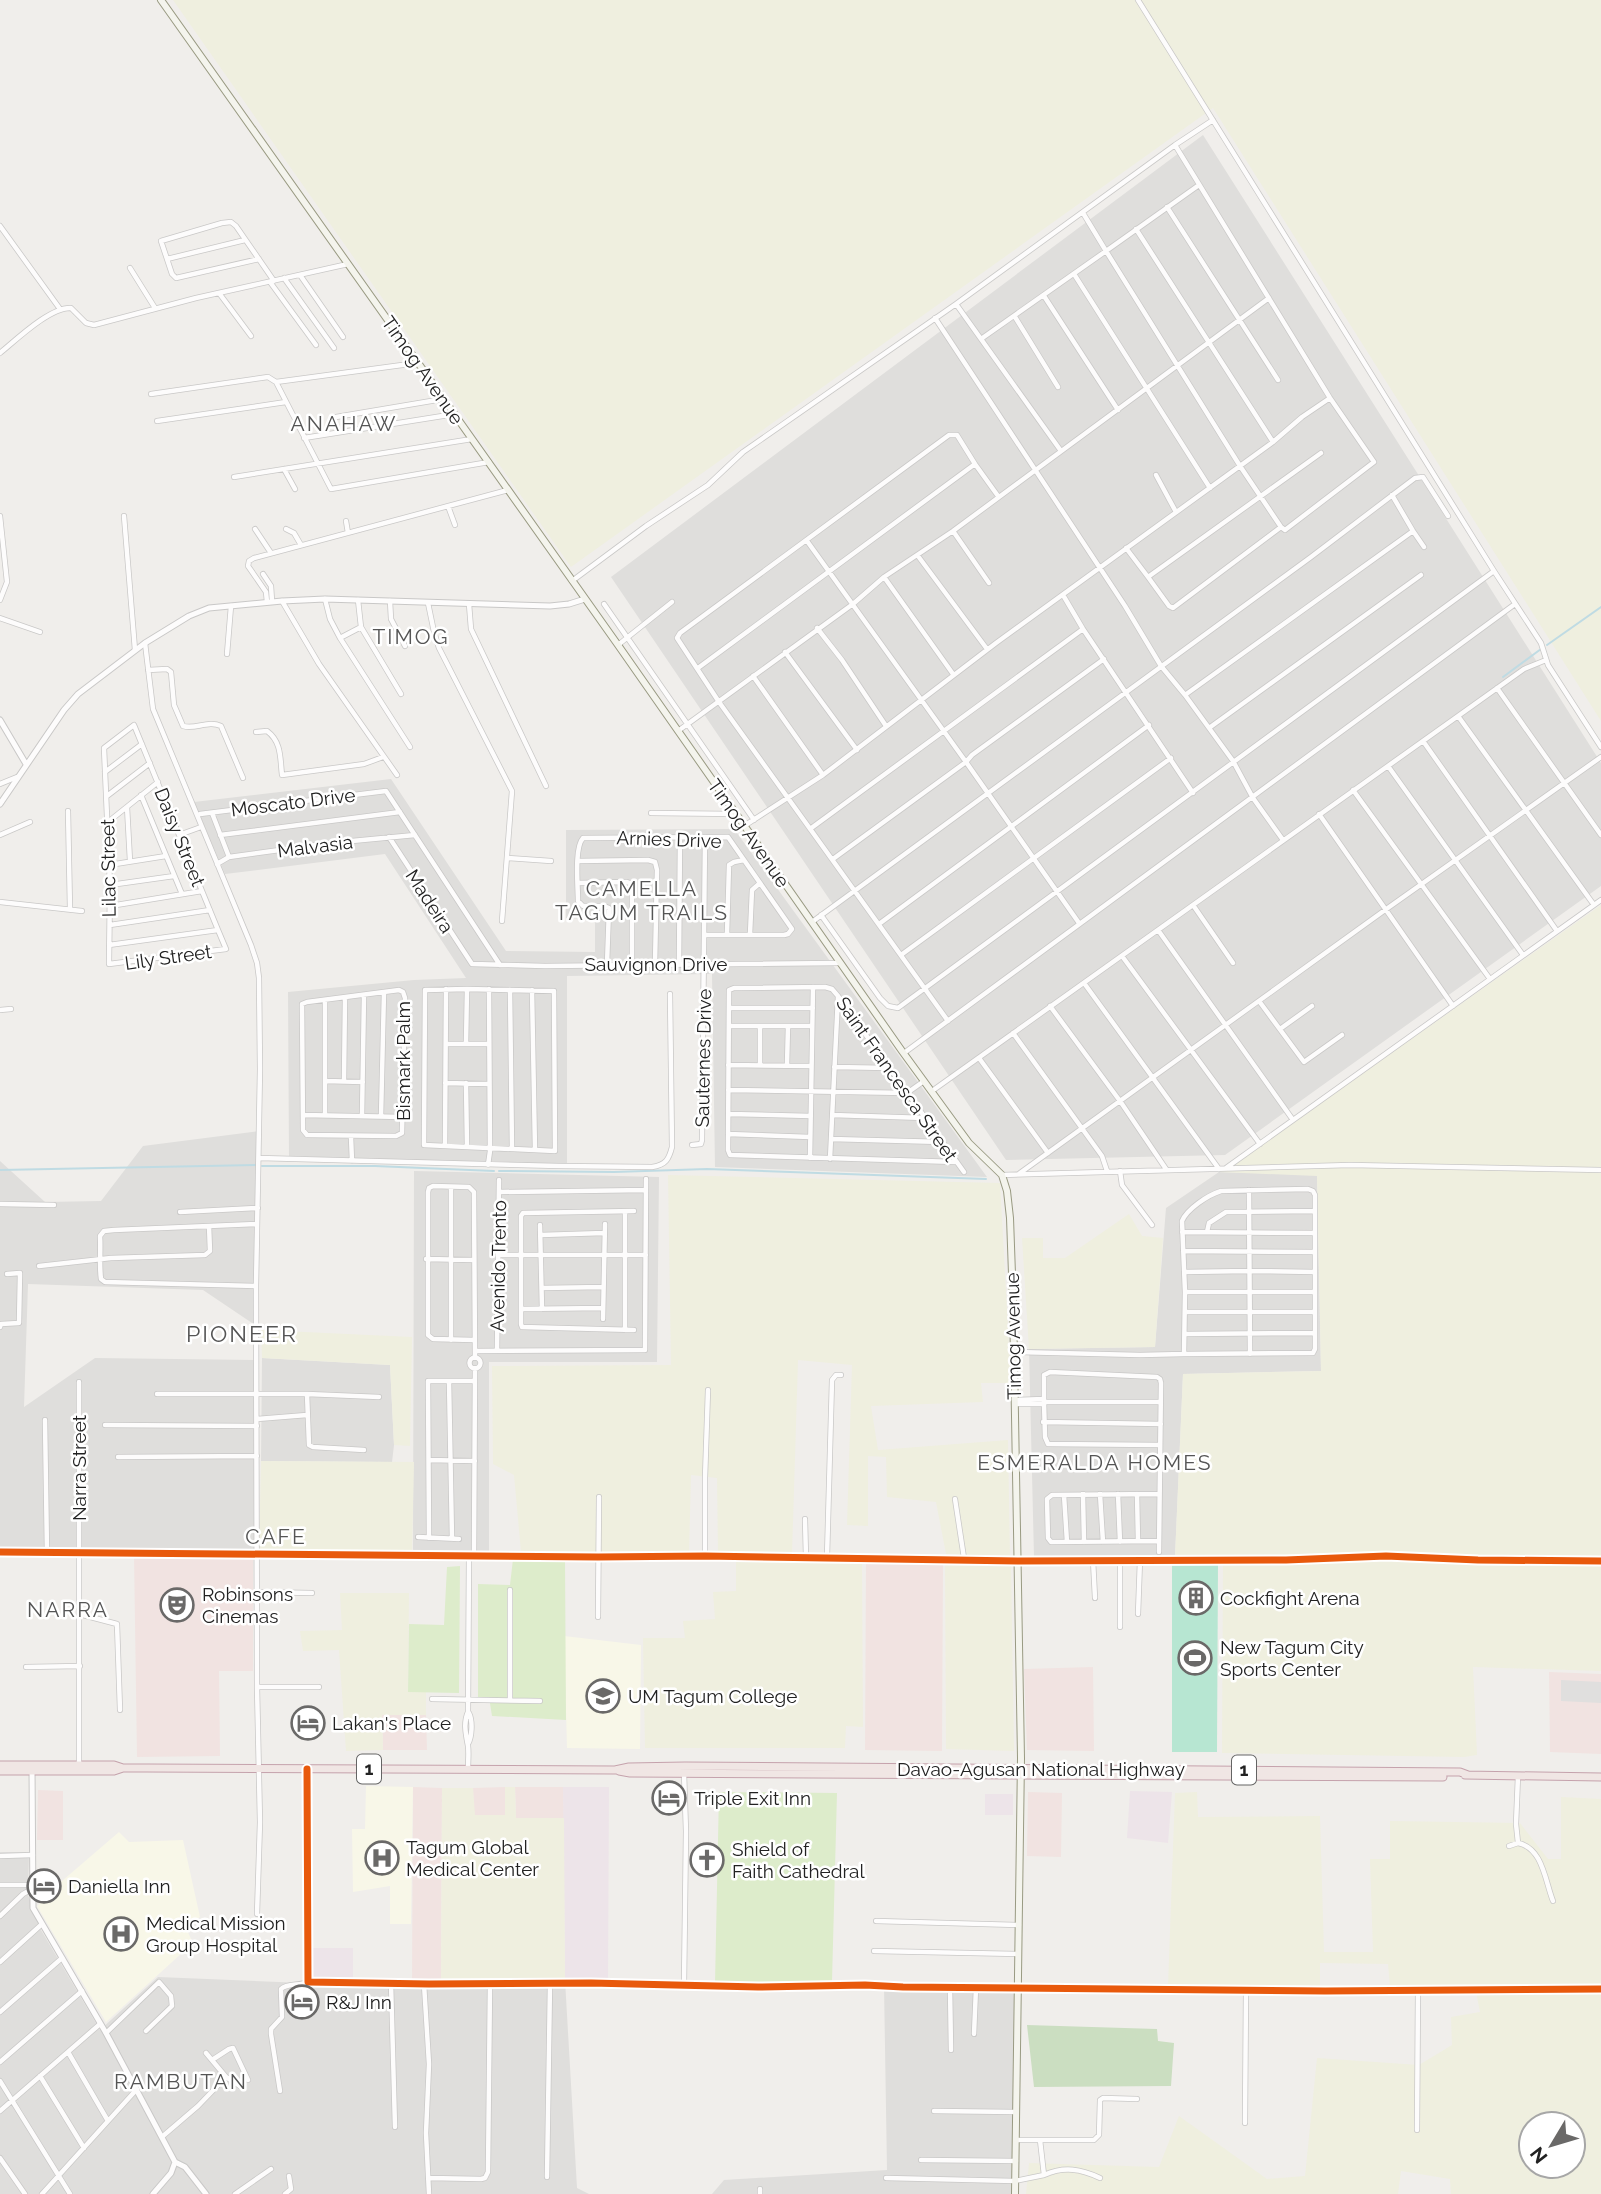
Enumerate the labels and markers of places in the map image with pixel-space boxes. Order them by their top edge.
building icon: Cockfight Arena [1177,1579,1215,1617]
place label: Robinsons Cinemas [202,1583,293,1627]
theatre icon: Robinsons Cinemas [158,1586,196,1624]
place label: Cockfight Arena [1220,1587,1360,1609]
place label: New Tagum City Sports Center [1220,1636,1364,1680]
sports icon: New Tagum City Sports Center [1176,1639,1214,1677]
school or university icon: UM Tagum College [584,1677,622,1715]
place label: UM Tagum College [628,1685,797,1707]
hotel icon: Lakan's Place [289,1704,327,1742]
place label: Lakan's Place [332,1712,451,1734]
hotel icon: Triple Exit Inn [650,1779,688,1817]
place label: Triple Exit Inn [694,1787,811,1809]
place label: Tagum Global Medical Center [406,1836,539,1880]
place label: Shield of Faith Cathedral [732,1838,865,1882]
hospital icon: Tagum Global Medical Center [363,1839,401,1877]
church icon: Shield of Faith Cathedral [688,1841,726,1879]
hotel icon: Daniella Inn [25,1867,63,1905]
place label: Daniella Inn [68,1875,171,1897]
place label: Medical Mission Group Hospital [146,1912,286,1956]
hospital icon: Medical Mission Group Hospital [102,1915,140,1953]
hotel icon: R&J Inn [283,1983,321,2021]
place label: R&J Inn [326,1991,392,2013]

